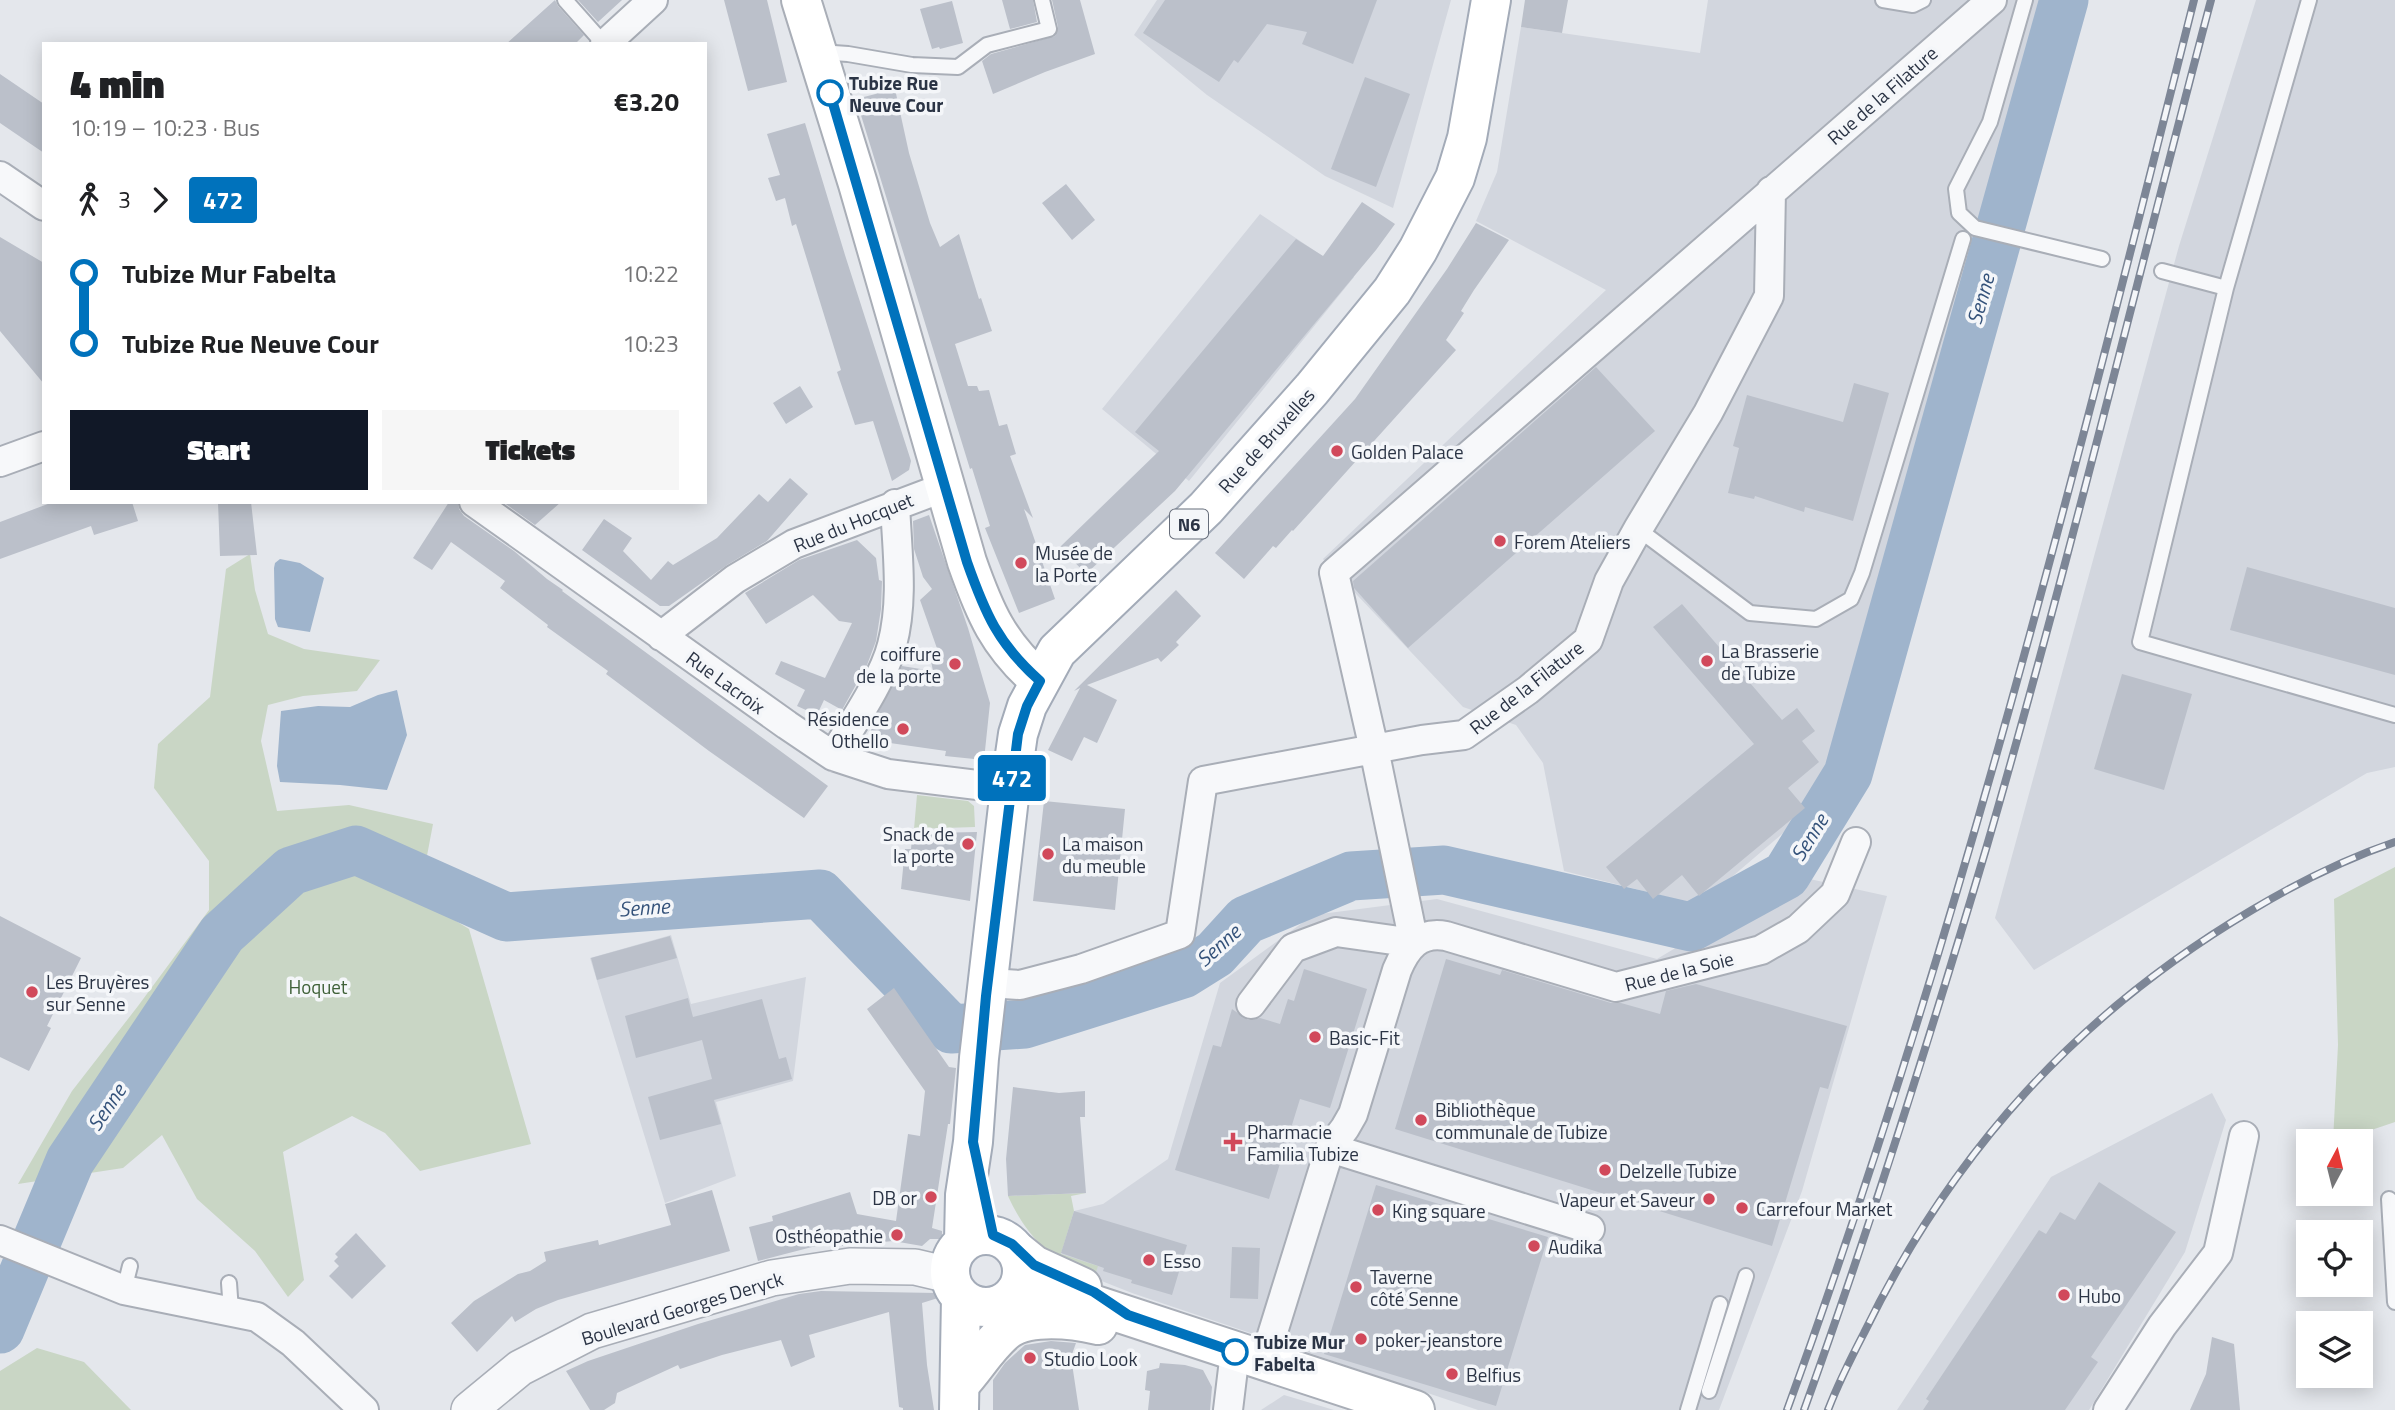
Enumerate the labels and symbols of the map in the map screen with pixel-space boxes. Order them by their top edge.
street label: Rue de la Filature [1820,39,1944,151]
place label: Tubize Rue Neuve Cour [849,68,943,119]
marker: Tubize Rue Neuve Cour [817,80,843,106]
water label: Senne [1958,269,2003,328]
street label: Rue de Bruxelles [1211,381,1321,499]
place label: Golden Palace [1351,437,1464,466]
marker: Golden Palace [1329,443,1345,459]
street label: Rue du Hocquet [789,485,918,559]
road number: N6 [1170,510,1208,538]
place label: Forem Ateliers [1514,527,1631,556]
marker: Forem Ateliers [1492,533,1508,549]
place label: Musée de la Porte [1035,538,1113,589]
marker: Musée de la Porte [1013,555,1029,571]
street label: Rue de la Filature [1463,633,1589,741]
place label: La Brasserie de Tubize [1721,636,1819,687]
place label: coiffure de la porte [856,639,941,690]
street label: Rue Lacroix [680,643,772,721]
marker: La Brasserie de Tubize [1699,653,1715,669]
marker: coiffure de la porte [947,656,963,672]
place label: Résidence Othello [807,704,889,755]
marker: Résidence Othello [895,721,911,737]
line badge: 472 [972,755,1052,801]
water label: Senne [1782,806,1837,867]
place label: Snack de la porte [883,819,954,870]
place label: La maison du meuble [1062,829,1146,880]
marker: Snack de la porte [960,836,976,852]
marker: La maison du meuble [1040,846,1056,862]
water label: Senne [618,889,672,925]
water label: Senne [1188,915,1249,974]
street label: Rue de la Soie [1621,943,1737,999]
place label: Les Bruyères sur Senne [46,967,150,1018]
park label: Hoquet [288,972,348,1001]
marker: Les Bruyères sur Senne [24,984,40,1000]
place label: Basic-Fit [1329,1023,1400,1052]
marker: Basic-Fit [1307,1029,1323,1045]
water label: Senne [79,1076,134,1137]
place label: Bibliothèque communale de Tubize [1435,1095,1608,1146]
marker: Bibliothèque communale de Tubize [1413,1112,1429,1128]
place label: Pharmacie Familia Tubize [1247,1117,1359,1168]
north arrow [2296,1129,2373,1206]
marker: Pharmacie Familia Tubize [1225,1134,1241,1150]
place label: Delzelle Tubize [1619,1156,1737,1185]
marker: Delzelle Tubize [1597,1162,1613,1178]
place label: DB or [872,1183,917,1212]
place label: Vapeur et Saveur [1559,1185,1695,1214]
marker: DB or [923,1189,939,1205]
marker: Vapeur et Saveur [1701,1191,1717,1207]
place label: Carrefour Market [1756,1194,1893,1223]
place label: King square [1392,1196,1486,1225]
marker: Carrefour Market [1734,1200,1750,1216]
marker: King square [1370,1202,1386,1218]
place label: Osthéopathie [775,1221,883,1250]
marker: Osthéopathie [889,1227,905,1243]
place label: Audika [1548,1232,1603,1261]
marker: Audika [1526,1238,1542,1254]
place label: Esso [1163,1246,1201,1275]
marker: Esso [1141,1252,1157,1268]
place label: Taverne côté Senne [1370,1262,1458,1313]
street label: Boulevard Georges Deryck [577,1263,787,1353]
marker: Taverne côté Senne [1348,1279,1364,1295]
place label: Hubo [2078,1281,2121,1310]
marker: Hubo [2056,1287,2072,1303]
place label: poker-jeanstore [1375,1325,1503,1354]
place label: Tubize Mur Fabelta [1254,1327,1345,1378]
marker: poker-jeanstore [1353,1331,1369,1347]
marker: Tubize Mur Fabelta [1222,1339,1248,1365]
place label: Studio Look [1044,1344,1137,1373]
marker: Studio Look [1022,1350,1038,1366]
place label: Belfius [1466,1360,1521,1389]
marker: Belfius [1444,1366,1460,1382]

